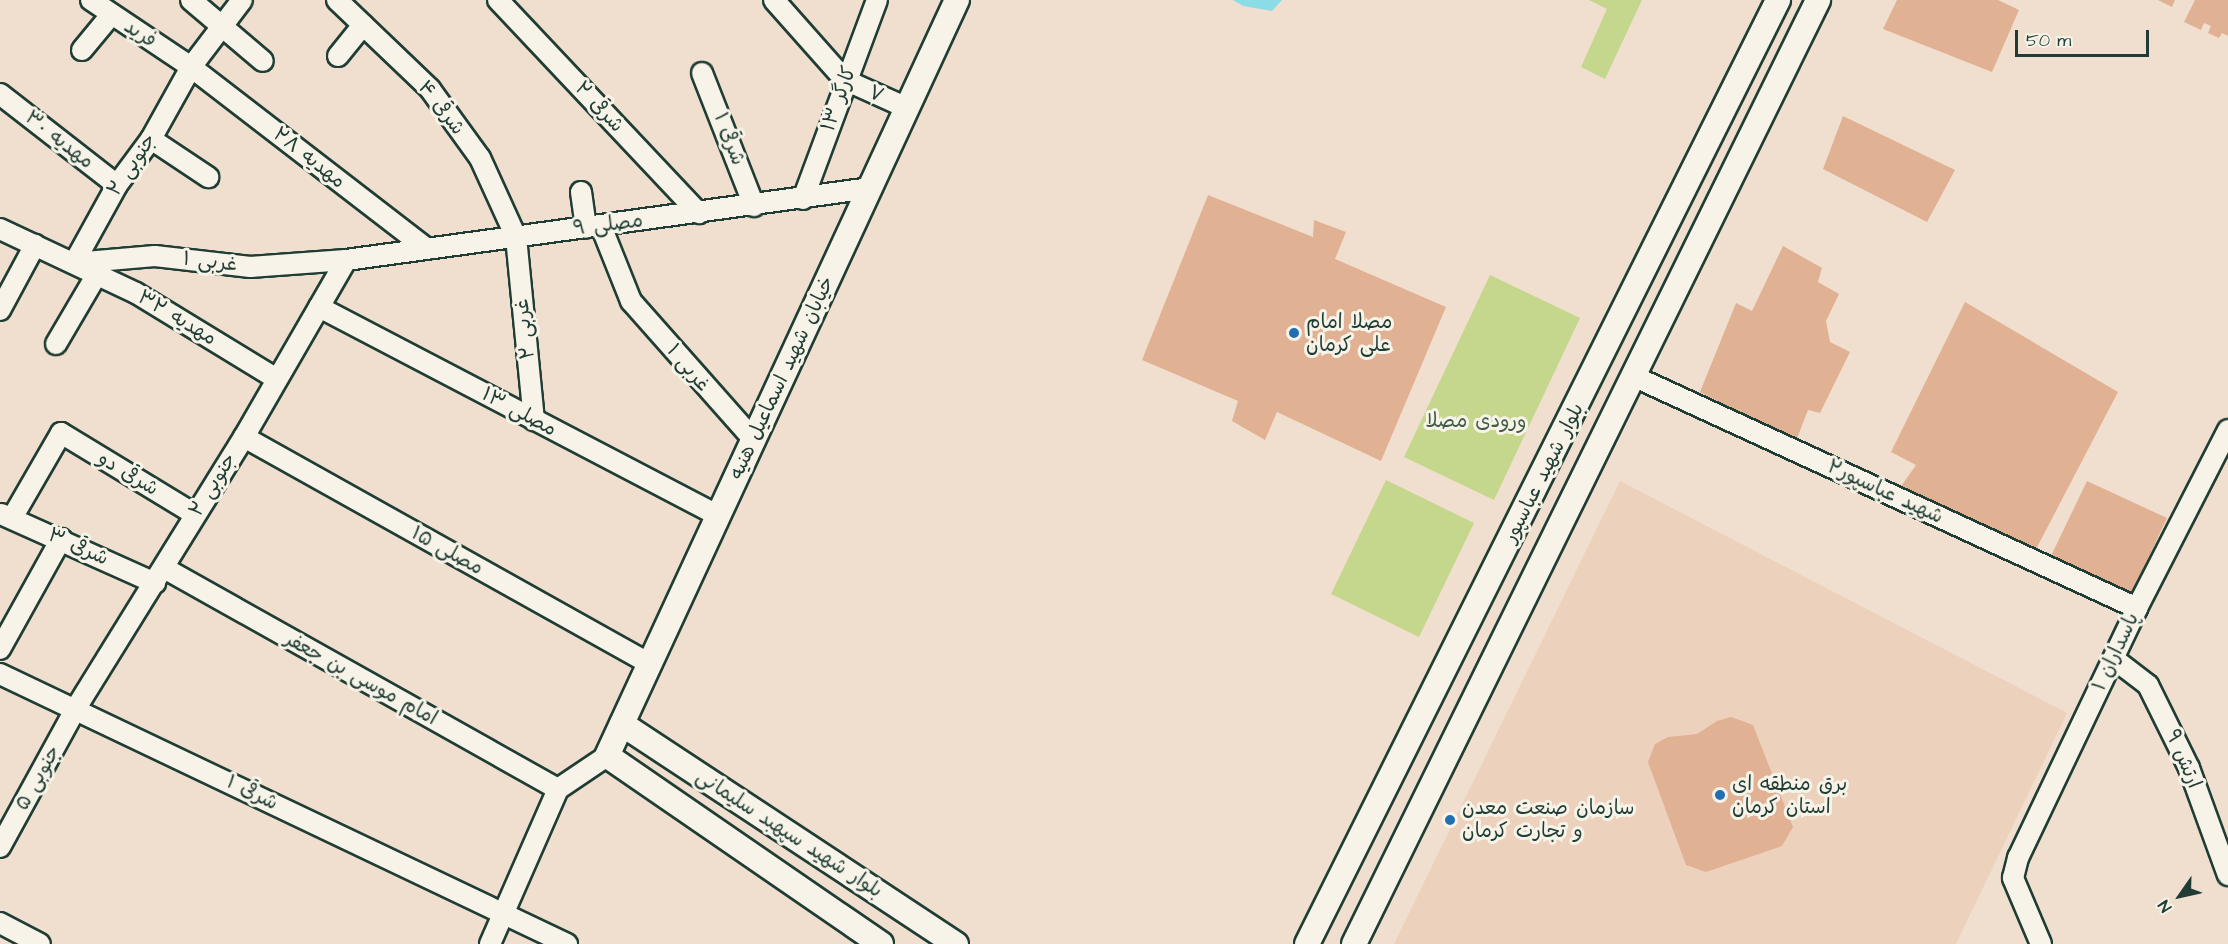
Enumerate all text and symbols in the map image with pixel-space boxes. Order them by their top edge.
street label: فرید [119,15,161,53]
scale bar [2018,18,2152,56]
text: 50 m [2026,28,2071,53]
street label: کارگر ۱۳ [816,63,862,135]
street label: ۴ شرقی [412,76,470,140]
street label: ۲ شرقی [569,77,629,137]
street label: ۷ [865,80,887,108]
street label: مهدیه ۳۰ [20,106,98,174]
street label: ۱ شرقی [708,109,750,169]
street label: مهدیه ۲۸ [268,122,350,194]
street label: ۲ جنوبی [102,129,162,201]
street label: مصلی ۹ [572,209,644,241]
street label: ۱ غربی [181,247,239,277]
street label: خیابان شهید اسماعیل هنیه [724,273,840,483]
street label: مهدیه ۳۲ [133,285,221,351]
street label: ۲ غربی [510,297,540,361]
place label: مصلا امام علی کرمان [1306,310,1392,357]
marker: مصلا امام علی کرمان [1287,326,1301,340]
street label: ۱ غربی [661,339,715,397]
street label: مصلی ۱۳ [478,382,560,442]
street label: بلوار شهید عباسپور [1498,399,1590,547]
park label: ورودی مصلا [1426,409,1526,433]
street label: شرقی دو [93,447,163,501]
street label: جنوبی ۲ [184,449,242,521]
street label: شهید عباسپور۲ [1823,455,1947,529]
street label: مصلی ۱۵ [407,521,487,581]
street label: شرقی ۳ [44,523,112,571]
street label: پاسداران ۱ [2087,609,2145,695]
street label: امام موسی بن جعفر [281,627,441,731]
street label: ارتش ۹ [2160,726,2206,792]
street label: ۵ جنوبی [10,741,66,815]
street label: بلوار شهید سپهبد سلیمانی [691,765,887,903]
street label: شرقی ۱ [222,770,282,816]
place label: برق منطقه ای استان کرمان [1732,772,1847,819]
marker: برق منطقه ای استان کرمان [1713,788,1727,802]
place label: سازمان صنعت معدن و تجارت کرمان [1462,796,1635,843]
marker: سازمان صنعت معدن و تجارت کرمان [1443,813,1457,827]
north arrow [2150,866,2210,926]
text: N [2153,896,2177,916]

